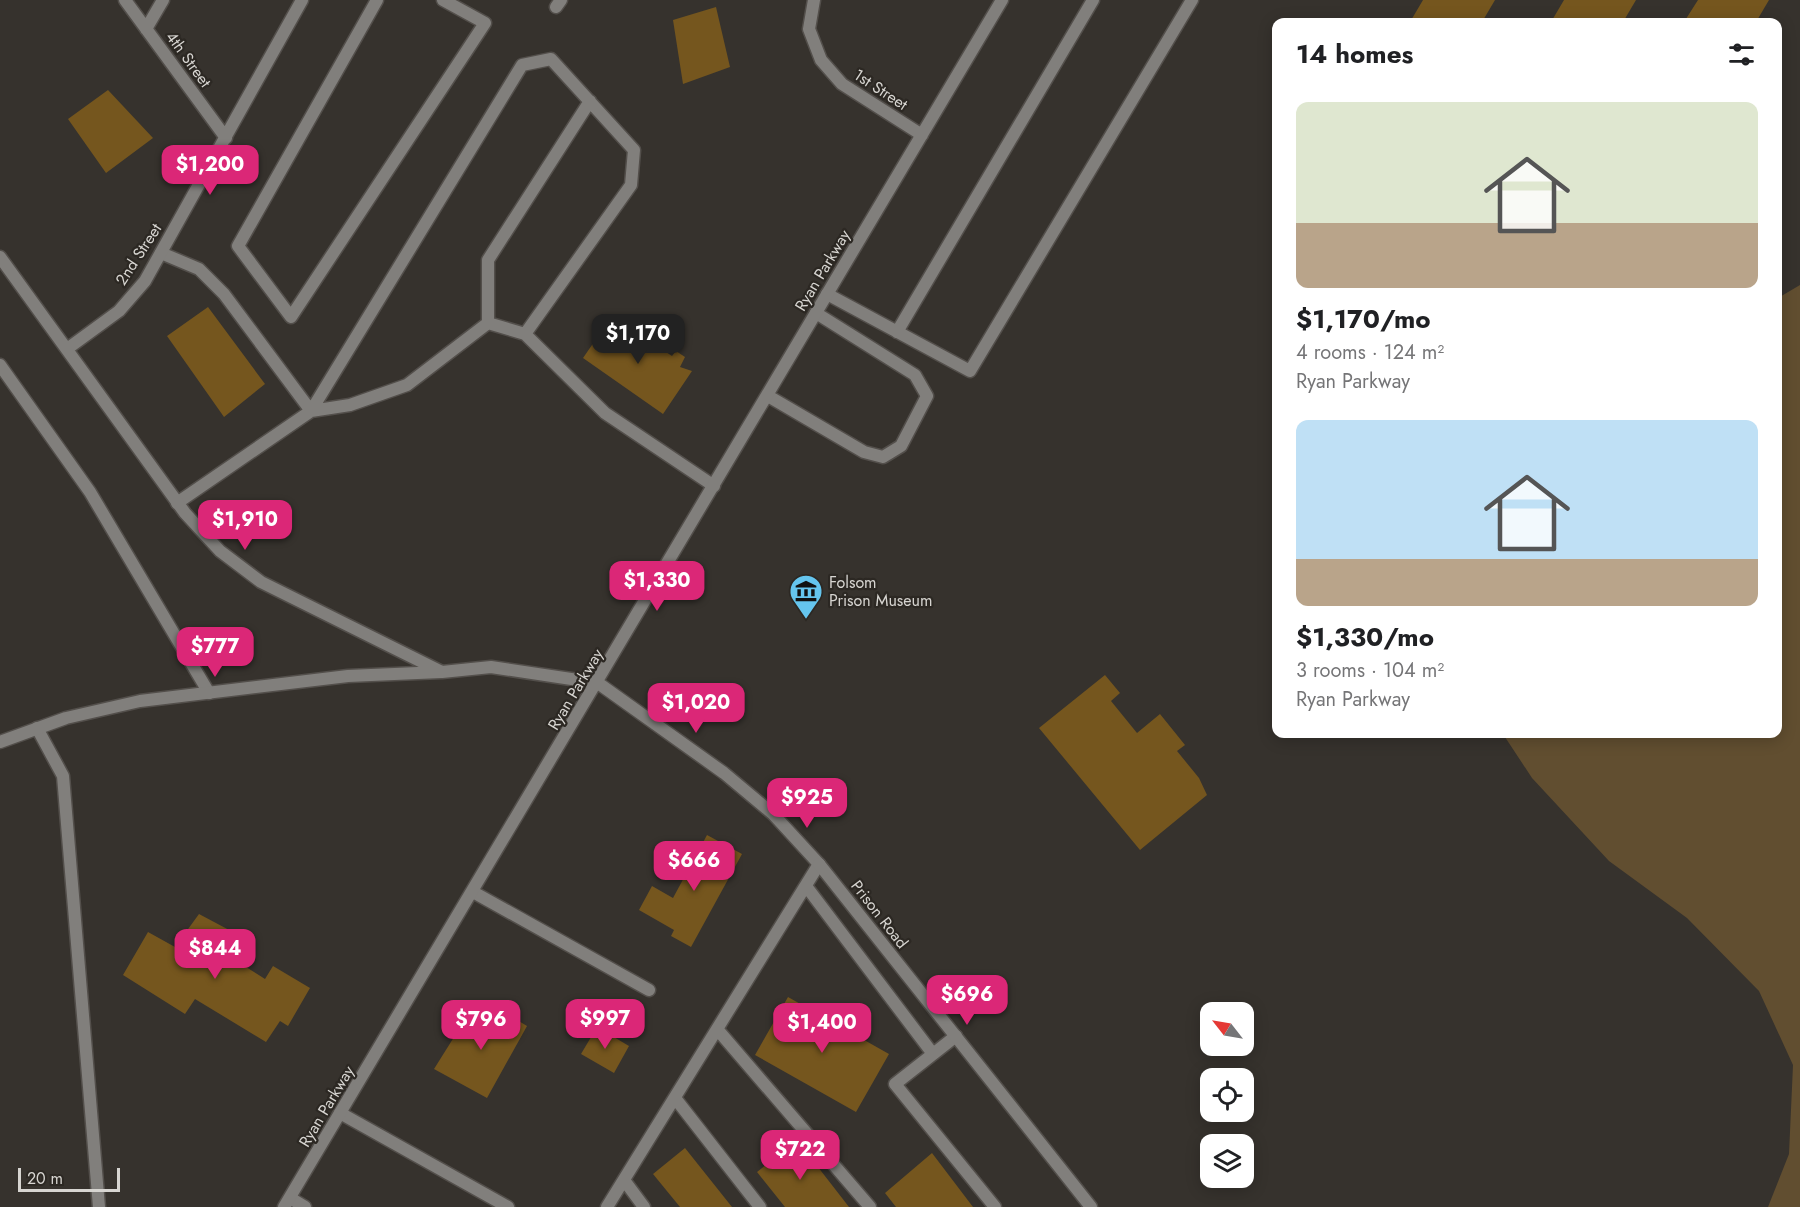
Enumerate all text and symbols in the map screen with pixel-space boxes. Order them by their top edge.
street label: 4th Street [160,26,217,92]
text: 14 homes [1296,35,1413,73]
icon: filters [1725,38,1758,71]
street label: 1st Street [849,63,912,116]
icon: home [1473,141,1581,249]
pin: $1,200 [161,145,259,196]
text: $1,200 [176,150,244,179]
street label: 2nd Street [110,219,167,290]
street label: Ryan Parkway [789,224,856,315]
text: $1,170/mo [1296,300,1431,338]
pin: $1,170 [589,314,687,365]
text: $1,170 [606,319,670,348]
text: 4 rooms · 124 m² [1296,338,1444,367]
text: Ryan Parkway [1296,367,1410,396]
icon: home [1473,459,1581,567]
pin: $1,910 [196,500,294,551]
text: $1,910 [212,505,278,534]
pin: $1,330 [608,561,706,612]
text: $1,330 [623,566,691,595]
place label: Folsom Prison Museum [829,571,932,612]
museum icon: Folsom Prison Museum [788,573,824,620]
text: $1,330/mo [1296,618,1434,656]
pin: $777 [179,627,251,678]
text: $777 [191,632,239,661]
street label: Ryan Parkway [542,643,609,734]
text: 3 rooms · 104 m² [1296,656,1444,685]
pin: $1,020 [647,683,745,734]
text: Ryan Parkway [1296,685,1410,714]
text: $1,020 [662,688,730,717]
pin: $925 [771,778,843,829]
text: $925 [781,783,833,812]
pin: $666 [658,841,730,892]
text: $666 [668,846,720,875]
street label: Prison Road [846,875,914,953]
pin: $844 [179,929,251,980]
text: $844 [189,934,241,963]
pin: $696 [931,975,1003,1026]
text: $696 [941,980,993,1009]
pin: $997 [569,999,641,1050]
pin: $796 [445,1000,517,1051]
north arrow [1200,1002,1254,1056]
map controls [1200,1002,1254,1188]
pin: $1,400 [773,1003,871,1054]
text: $997 [580,1004,630,1033]
text: $796 [455,1005,507,1034]
text: $1,400 [787,1008,857,1037]
street label: Ryan Parkway [293,1060,360,1151]
button: locate [1200,1068,1254,1122]
pin: $722 [764,1130,836,1181]
button: layers [1200,1134,1254,1188]
text: $722 [775,1135,825,1164]
scale bar [18,1165,120,1192]
text: 20 m [27,1167,63,1190]

